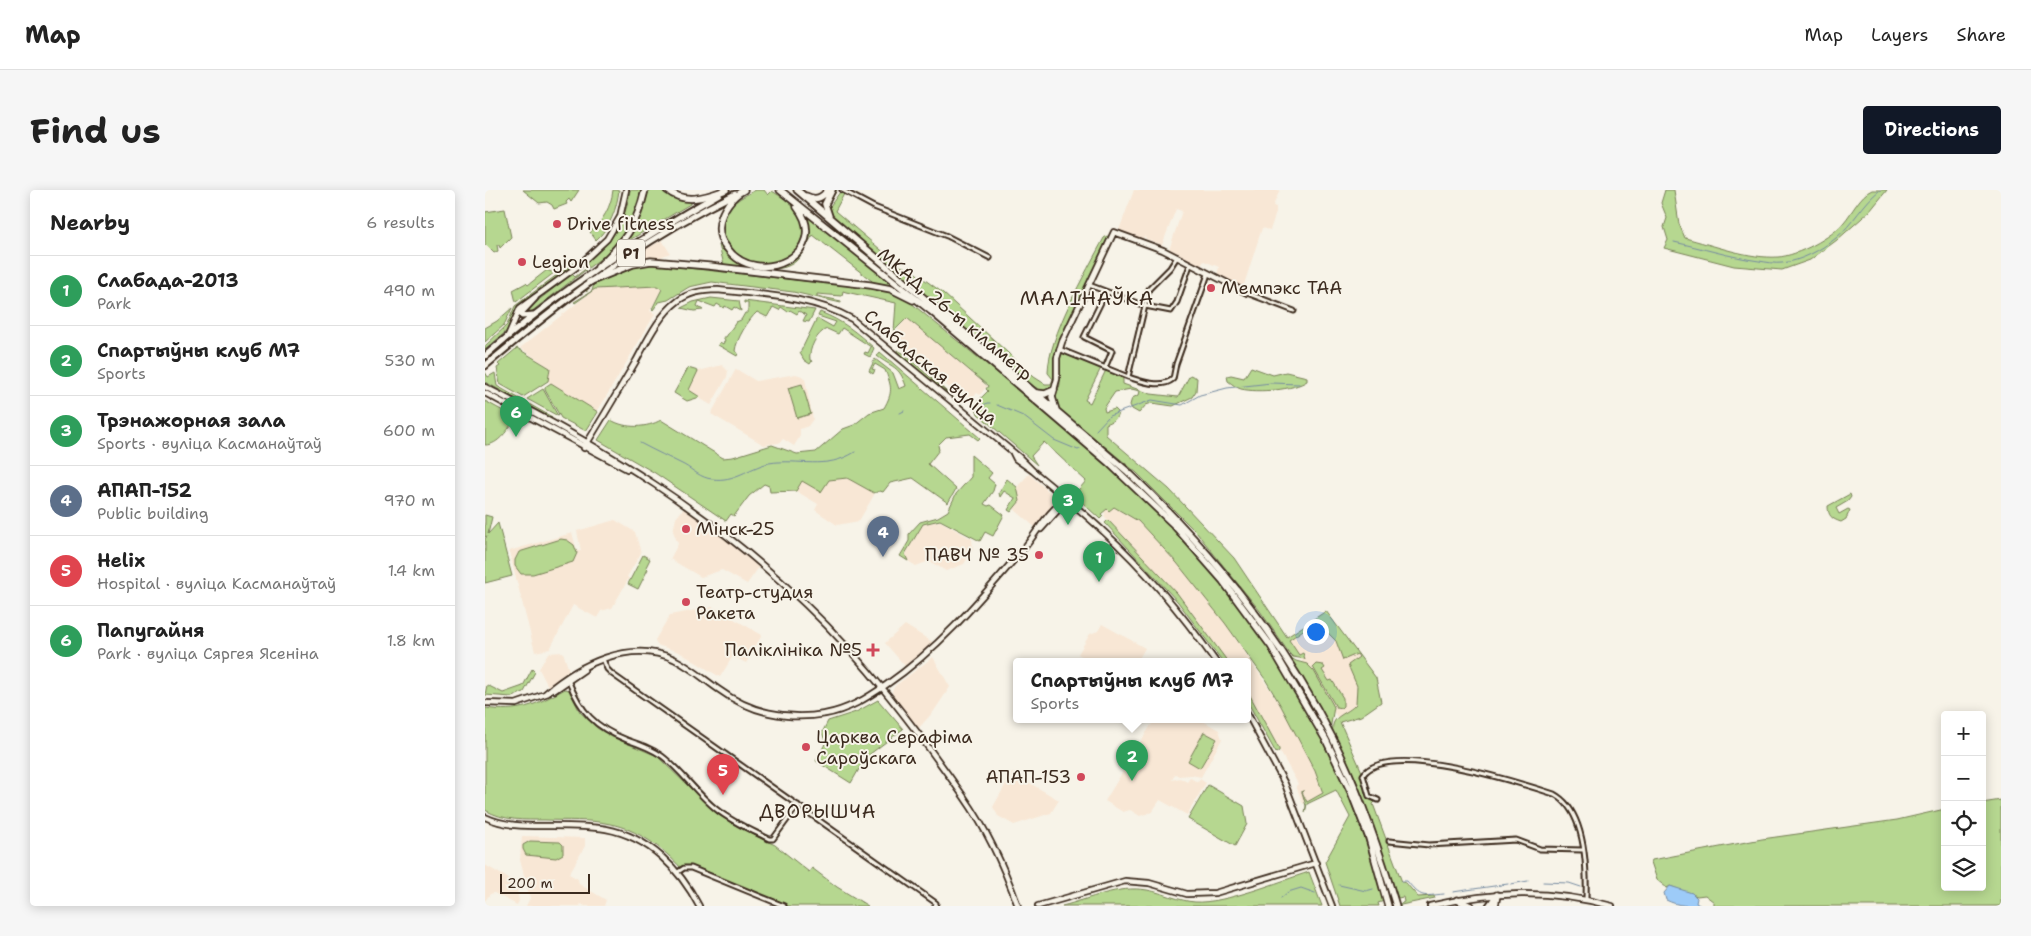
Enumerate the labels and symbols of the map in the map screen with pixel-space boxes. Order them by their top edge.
place label: Drive fitness [567,212,675,236]
marker: Drive fitness [551,218,563,230]
road number: Р1 [617,239,645,266]
street label: МКАД, 26-ы кіламетр [872,242,1038,386]
place label: Legion [532,250,589,274]
marker: Legion [516,256,528,268]
place label: Мемпэкс ТАА [1221,276,1342,300]
marker: Мемпэкс ТАА [1205,282,1217,294]
district label: МАЛІНАЎКА [1020,285,1154,311]
street label: Слабадская вуліца [859,304,1003,430]
pin: 6 [500,396,532,437]
pin: 3 [1052,484,1084,525]
pin: 4 [867,516,899,557]
place label: Мінск-25 [696,517,775,541]
marker: Мінск-25 [680,523,692,535]
pin: 1 [1083,541,1115,582]
place label: ПАВЧ № 35 [925,543,1029,567]
marker: ПАВЧ № 35 [1033,549,1045,561]
place label: Театр-студия Ракета [696,580,813,625]
marker: Театр-студия Ракета [680,596,692,608]
your location [1303,619,1329,645]
place label: Паліклініка №5 [725,638,862,662]
marker: Паліклініка №5 [866,643,880,657]
place label: Царква Серафіма Сароўскага [816,725,972,770]
pin: 2 [1116,740,1148,781]
marker: Царква Серафіма Сароўскага [800,741,812,753]
pin: 5 [707,754,739,795]
place label: АПАП-153 [985,765,1071,789]
marker: АПАП-153 [1075,771,1087,783]
district label: ДВОРЫШЧА [759,799,877,824]
scale bar [500,871,590,894]

